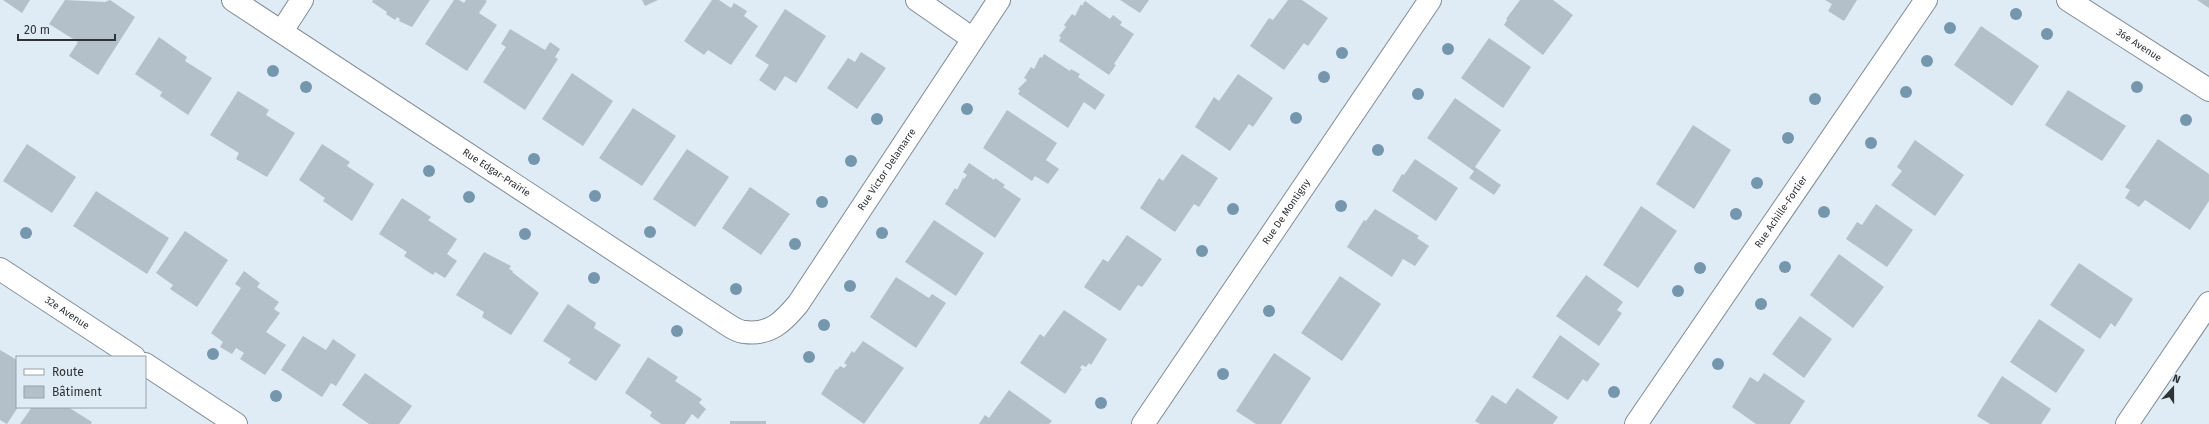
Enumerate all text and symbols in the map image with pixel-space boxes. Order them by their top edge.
scale bar [18,16,115,42]
text: 20 m [24,23,50,37]
street label: 36e Avenue [2114,26,2164,64]
street label: Rue Victor Delamarre [855,126,918,213]
street label: Rue Edgar-Prairie [460,146,533,199]
street label: Rue Achille-Fortier [1752,173,1810,250]
street label: Rue De Montigny [1260,177,1313,247]
street label: 32e Avenue [42,294,91,332]
legend [16,356,146,408]
text: Route [52,365,84,379]
north arrow [2153,368,2193,408]
text: N [2171,372,2182,387]
text: Bâtiment [52,385,102,399]

